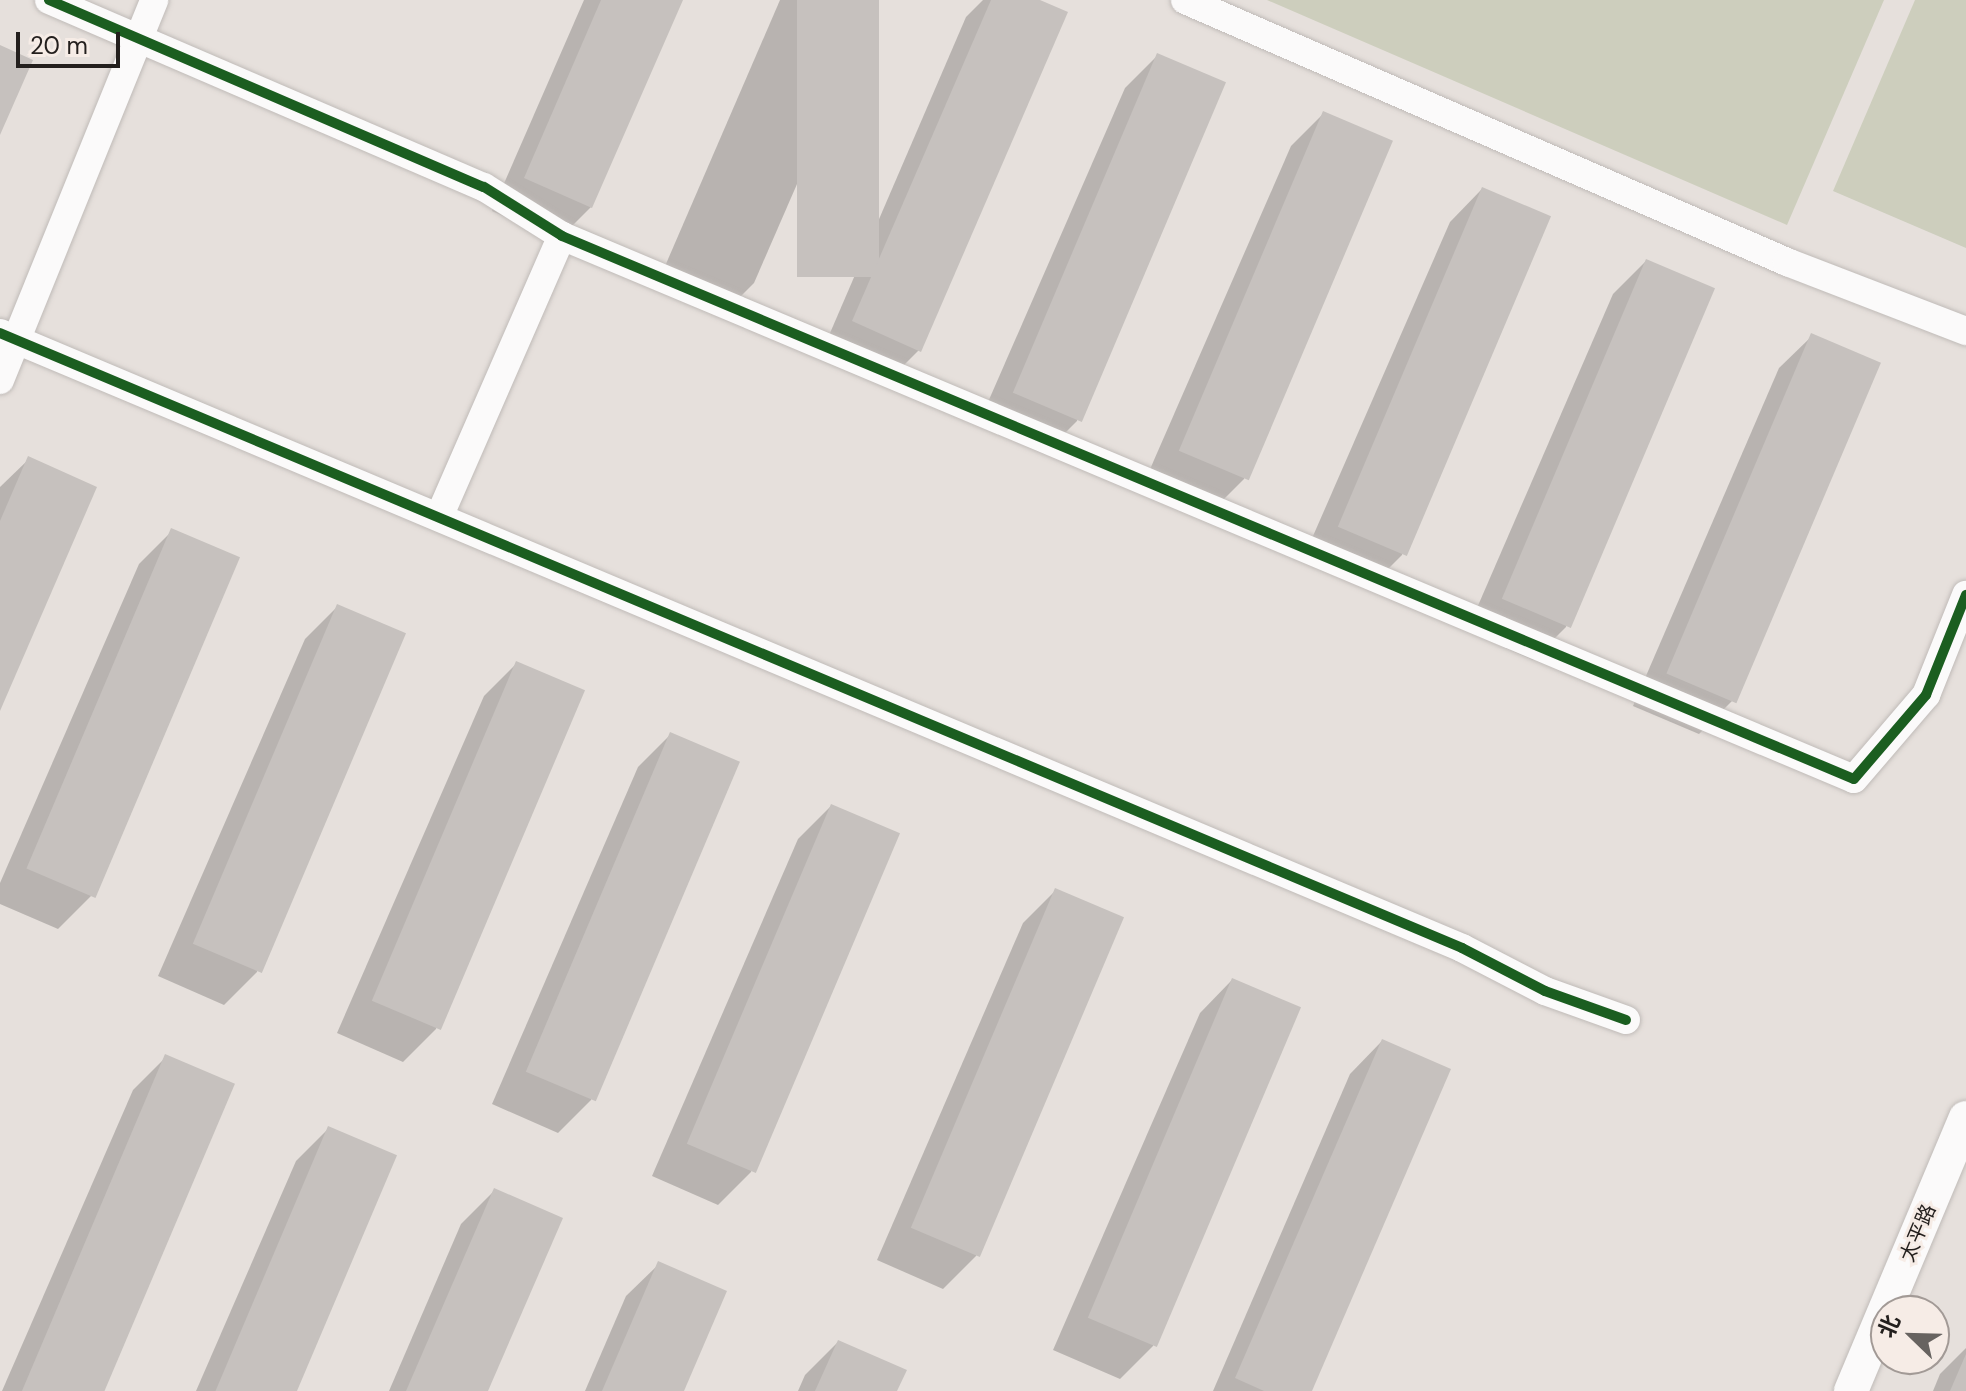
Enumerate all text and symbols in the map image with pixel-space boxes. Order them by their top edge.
scale bar [20,16,124,66]
text: 20 m [30,30,88,61]
street label: 太平路 [1895,1201,1941,1265]
north arrow [1870,1295,1950,1375]
text: 北 [1872,1310,1907,1342]

